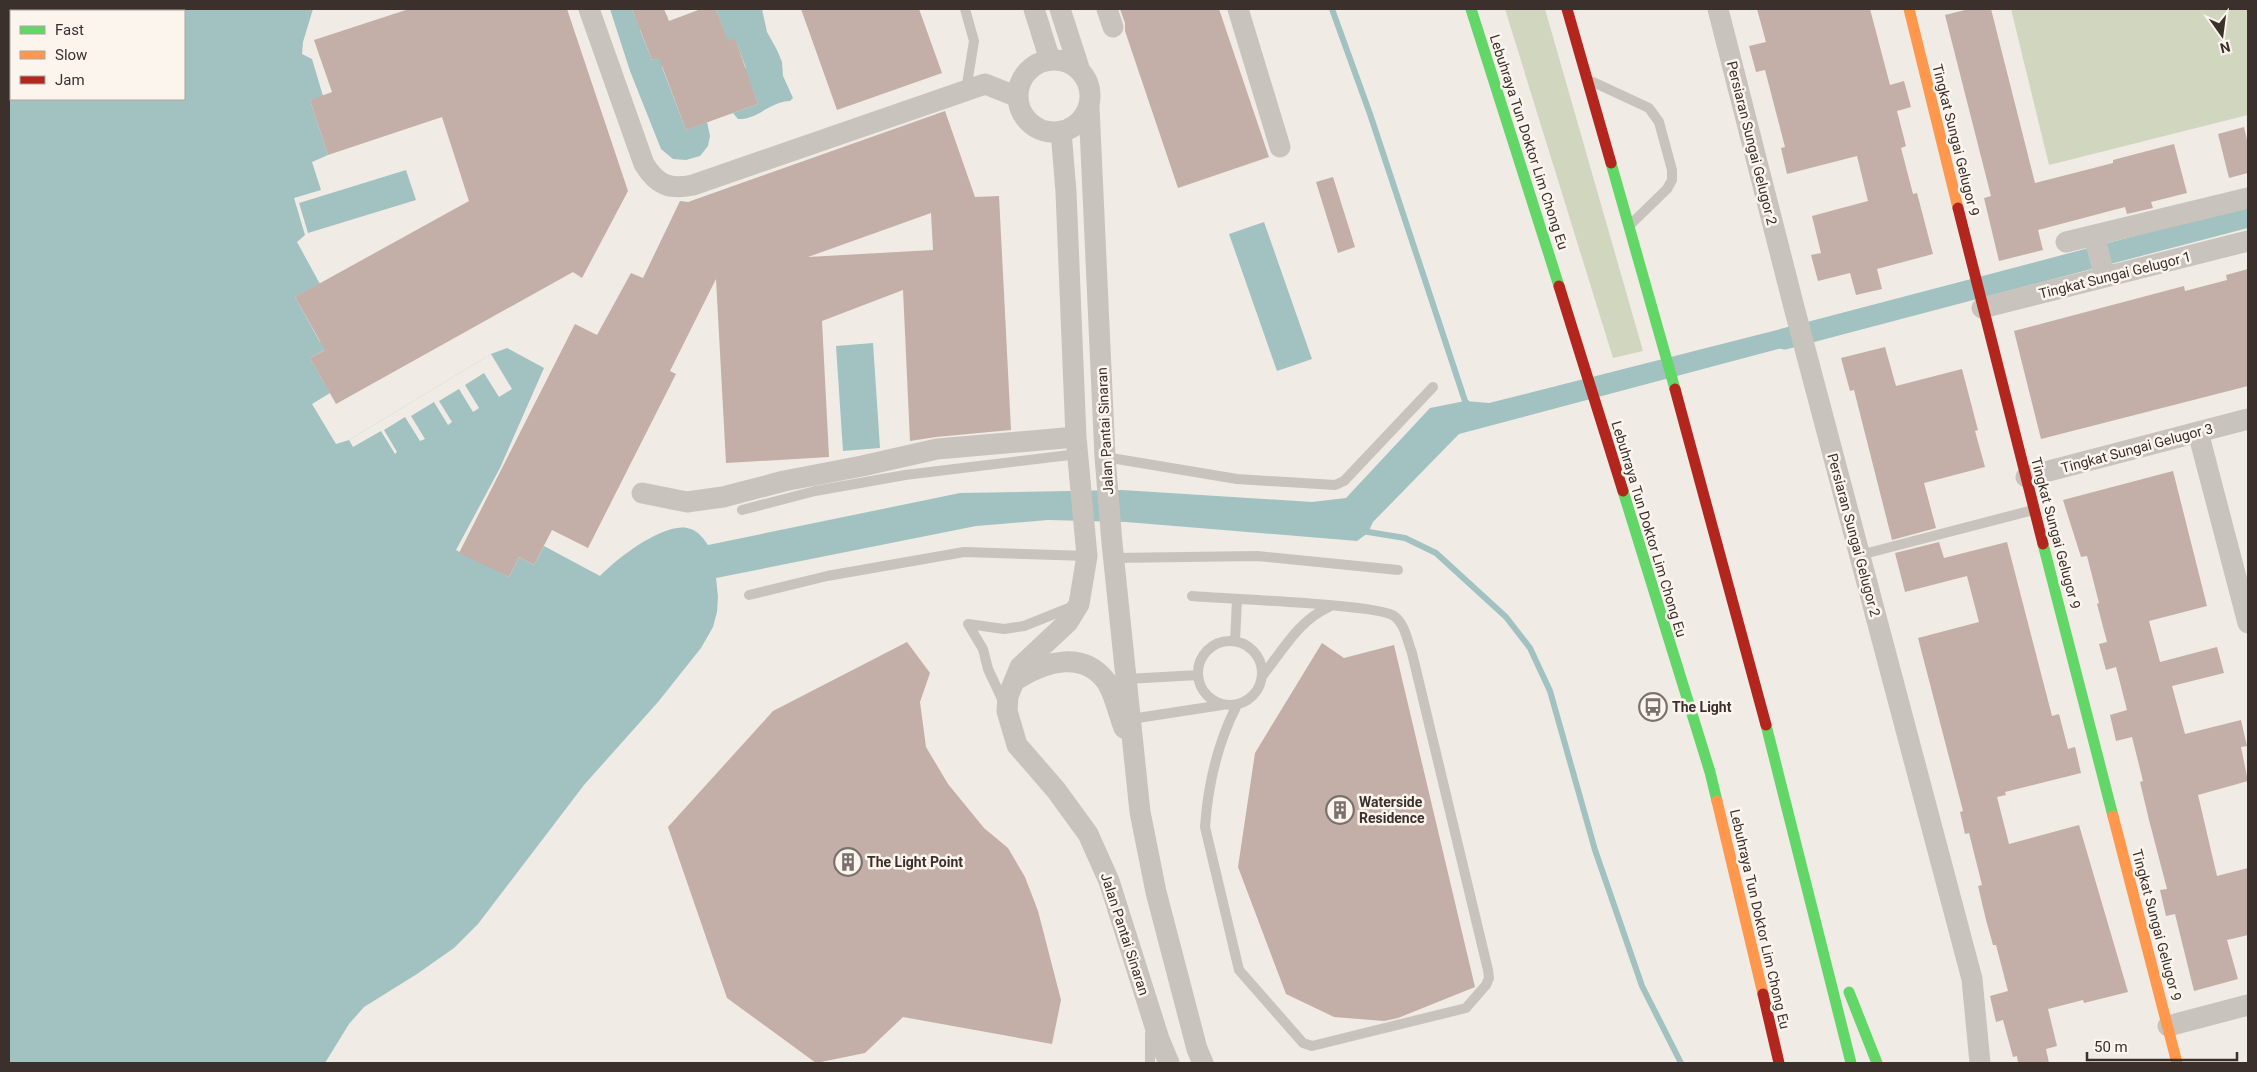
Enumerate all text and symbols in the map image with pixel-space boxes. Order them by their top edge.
legend [10,10,185,100]
north arrow [2197,10,2247,60]
text: Fast [55,21,84,39]
street label: Lebuhraya Tun Doktor Lim Chong Eu [1487,32,1571,252]
text: N [2218,39,2232,57]
text: Slow [55,46,87,64]
street label: Persiaran Sungai Gelugor 2 [1724,59,1780,227]
street label: Tingkat Sungai Gelugor 9 [1929,62,1983,218]
text: Jam [55,71,85,89]
street label: Tingkat Sungai Gelugor 1 [2037,248,2193,302]
street label: Jalan Pantai Sinaran [1094,367,1116,495]
street label: Lebuhraya Tun Doktor Lim Chong Eu [1608,419,1690,639]
street label: Tingkat Sungai Gelugor 3 [2059,420,2215,476]
street label: Persiaran Sungai Gelugor 2 [1824,452,1884,619]
street label: Tingkat Sungai Gelugor 9 [2028,455,2084,611]
bus stop icon: The Light [1638,692,1668,722]
place label: The Light [1672,699,1732,715]
place label: Waterside Residence [1359,794,1425,826]
building icon: Waterside Residence [1325,795,1355,825]
street label: Lebuhraya Tun Doktor Lim Chong Eu [1727,807,1793,1031]
building icon: The Light Point [833,847,863,877]
street label: Tingkat Sungai Gelugor 9 [2129,847,2185,1003]
place label: The Light Point [867,854,963,870]
street label: Jalan Pantai Sinaran [1098,871,1152,997]
scale bar [2087,1030,2237,1062]
text: 50 m [2094,1038,2128,1056]

